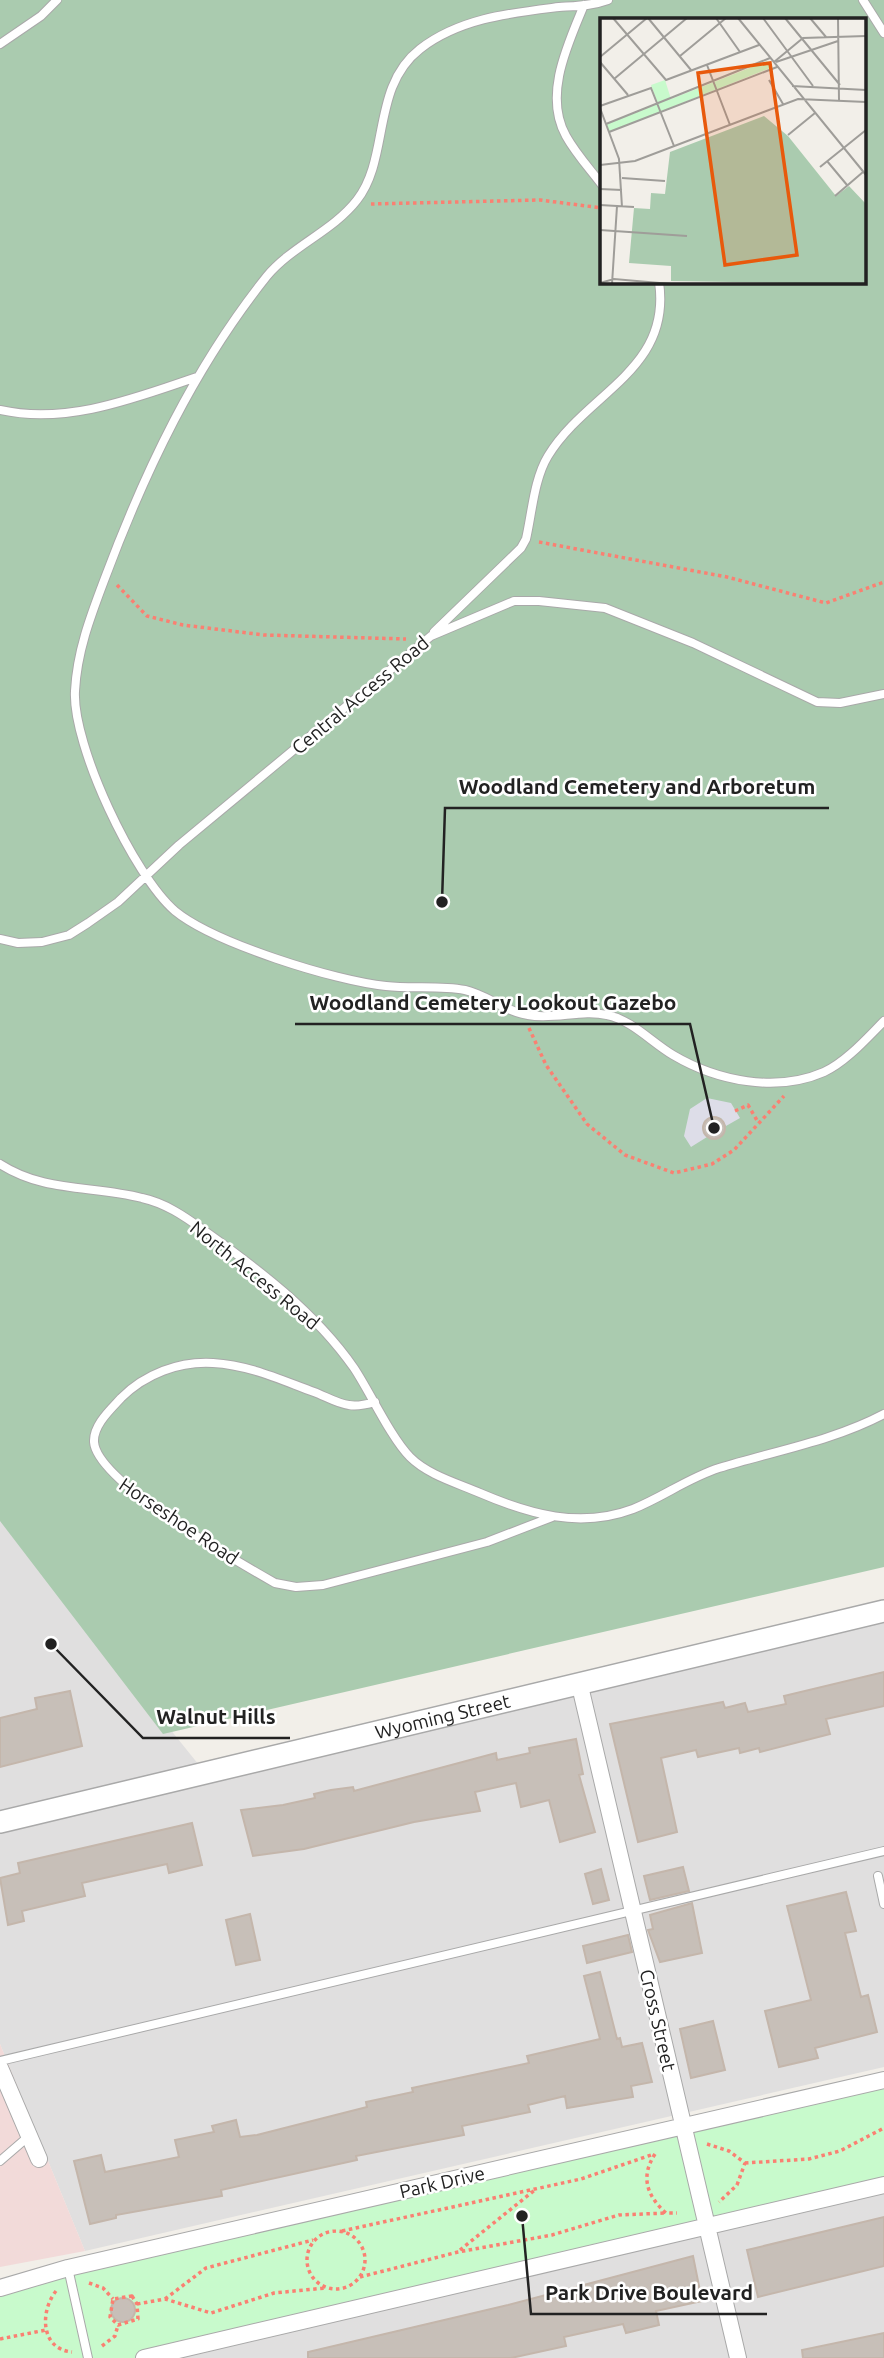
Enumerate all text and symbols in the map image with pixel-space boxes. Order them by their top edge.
inset map [600,18,866,284]
street label: Central Access Road [287,631,433,759]
callout: Woodland Cemetery and Arboretum [445,766,829,808]
text: Woodland Cemetery and Arboretum [459,774,815,798]
callout: Woodland Cemetery Lookout Gazebo [295,982,690,1024]
text: Woodland Cemetery Lookout Gazebo [310,990,676,1014]
street label: North Access Road [186,1216,324,1334]
street label: Horseshoe Road [115,1473,243,1569]
street label: Wyoming Street [373,1690,513,1743]
callout: Walnut Hills [143,1696,290,1738]
text: Walnut Hills [156,1704,276,1728]
street label: Cross Street [636,1967,681,2074]
street label: Park Drive [397,2161,487,2203]
callout: Park Drive Boulevard [531,2272,767,2314]
text: Park Drive Boulevard [545,2280,753,2304]

